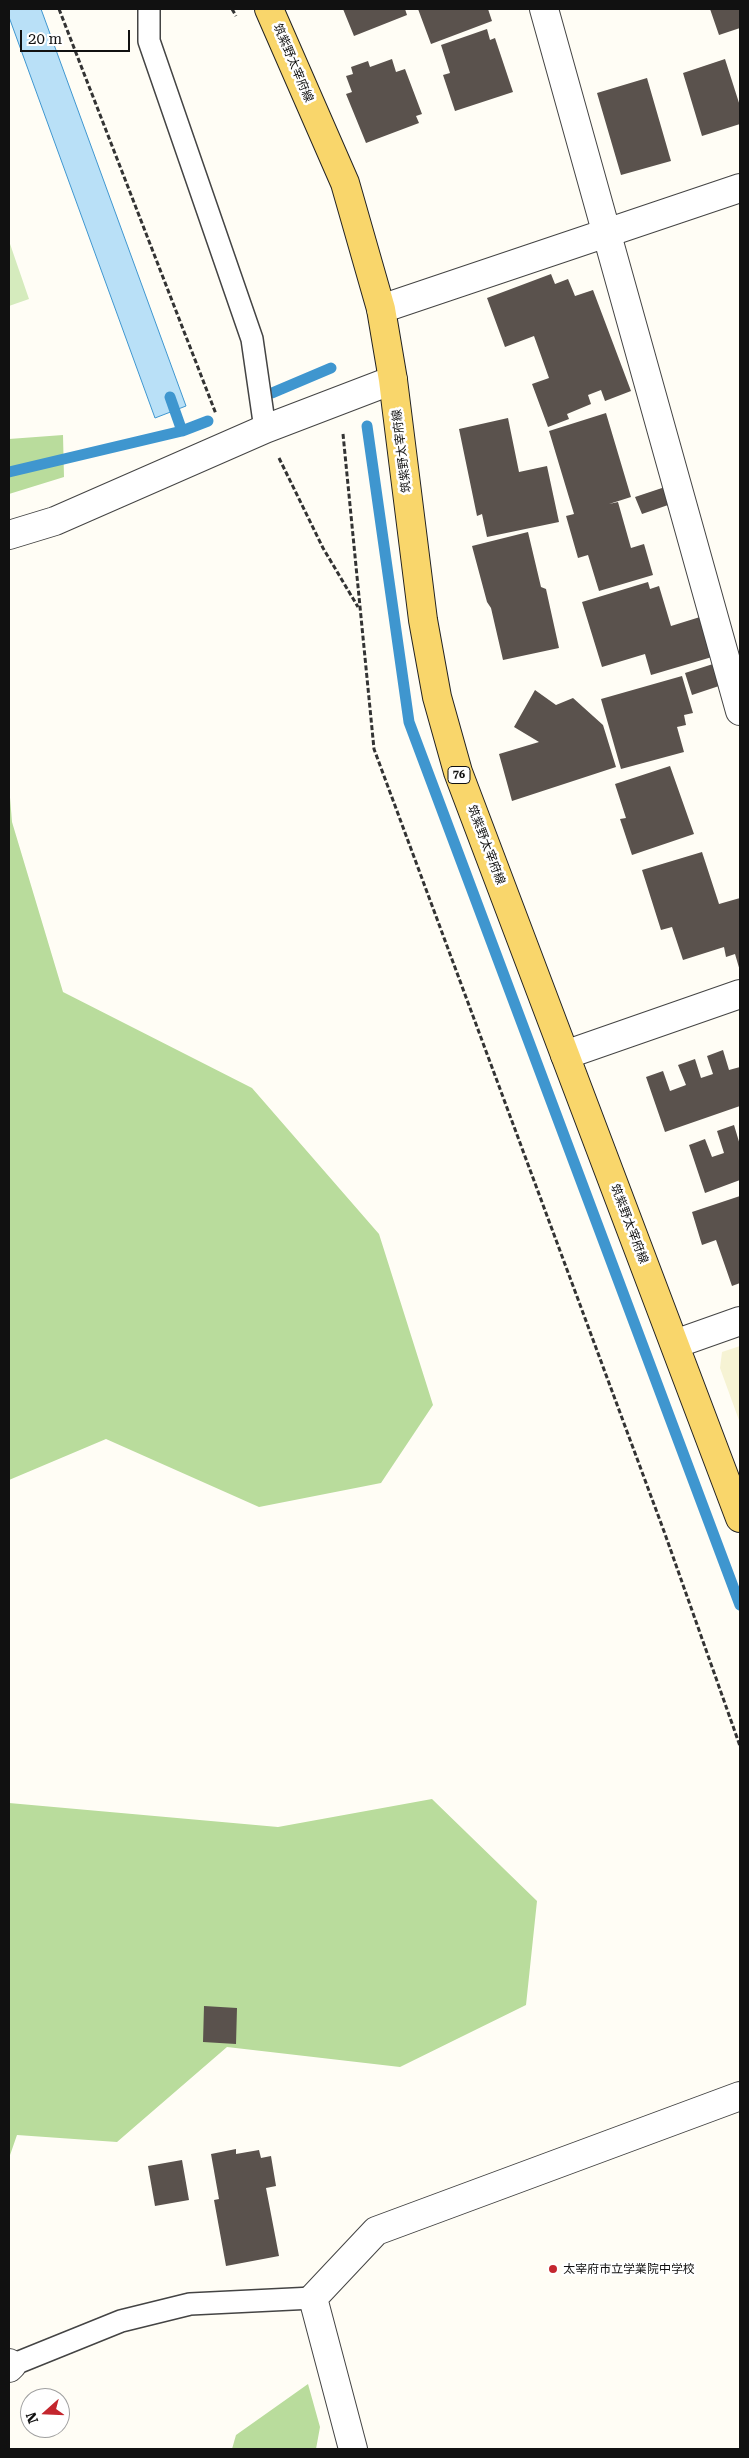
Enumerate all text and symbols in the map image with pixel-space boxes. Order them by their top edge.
scale bar [22,20,132,52]
street label: 筑紫野太宰府線 [270,22,316,104]
text: 20 m [28,30,62,48]
street label: 筑紫野太宰府線 [390,408,414,494]
road number: 76 [448,766,470,784]
street label: 筑紫野太宰府線 [464,803,508,887]
street label: 筑紫野太宰府線 [607,1182,651,1266]
place label: 太宰府市立学業院中学校 [563,2262,695,2276]
marker: 太宰府市立学業院中学校 [547,2263,559,2275]
north arrow [20,2388,70,2438]
text: N [22,2410,41,2426]

